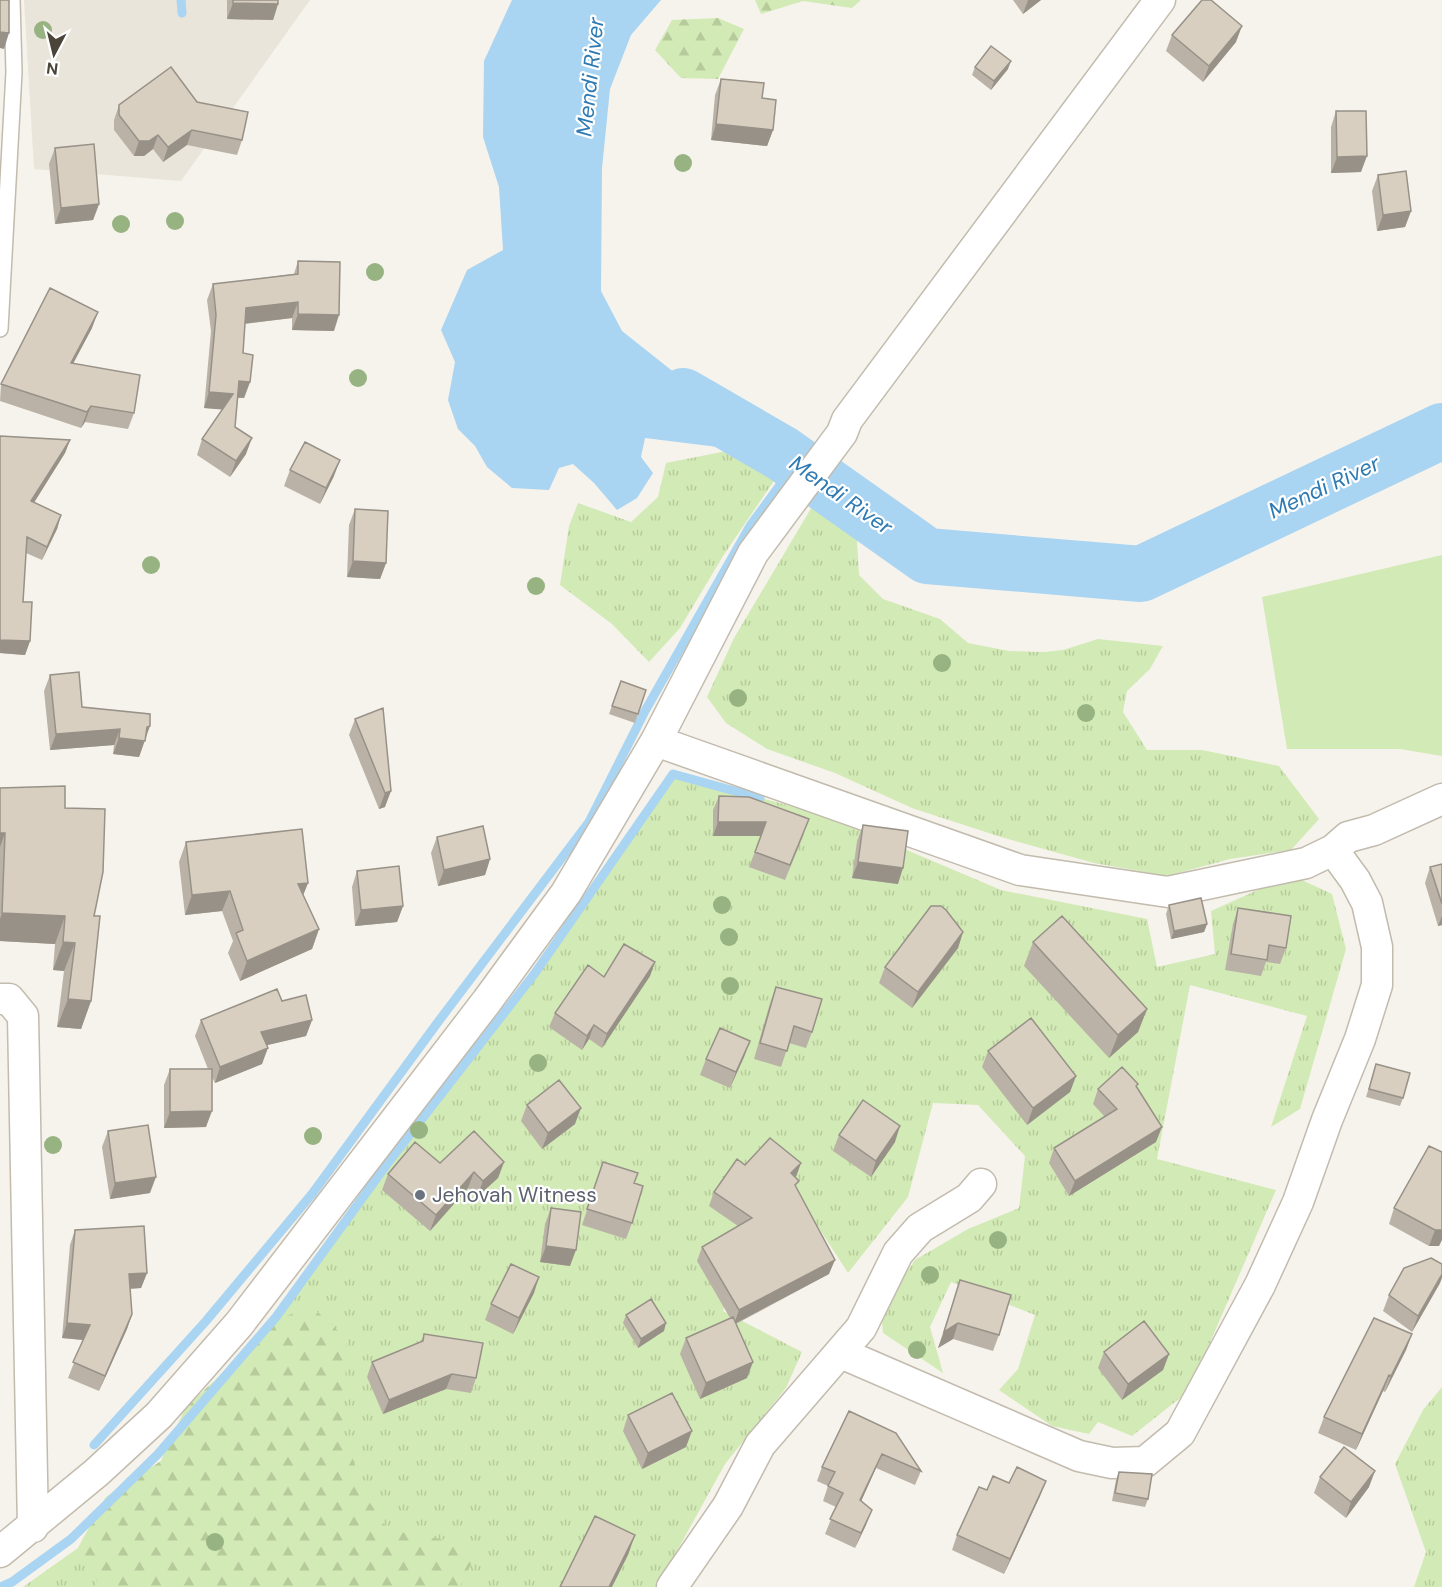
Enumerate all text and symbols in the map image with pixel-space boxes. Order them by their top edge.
water label: Mendi River [569,15,611,138]
north arrow [24,24,84,84]
text: N [45,57,59,80]
water label: Mendi River [1264,448,1385,525]
water label: Mendi River [784,449,899,542]
place label: Jehovah Witness [432,1181,597,1209]
marker: Jehovah Witness [413,1188,427,1202]

